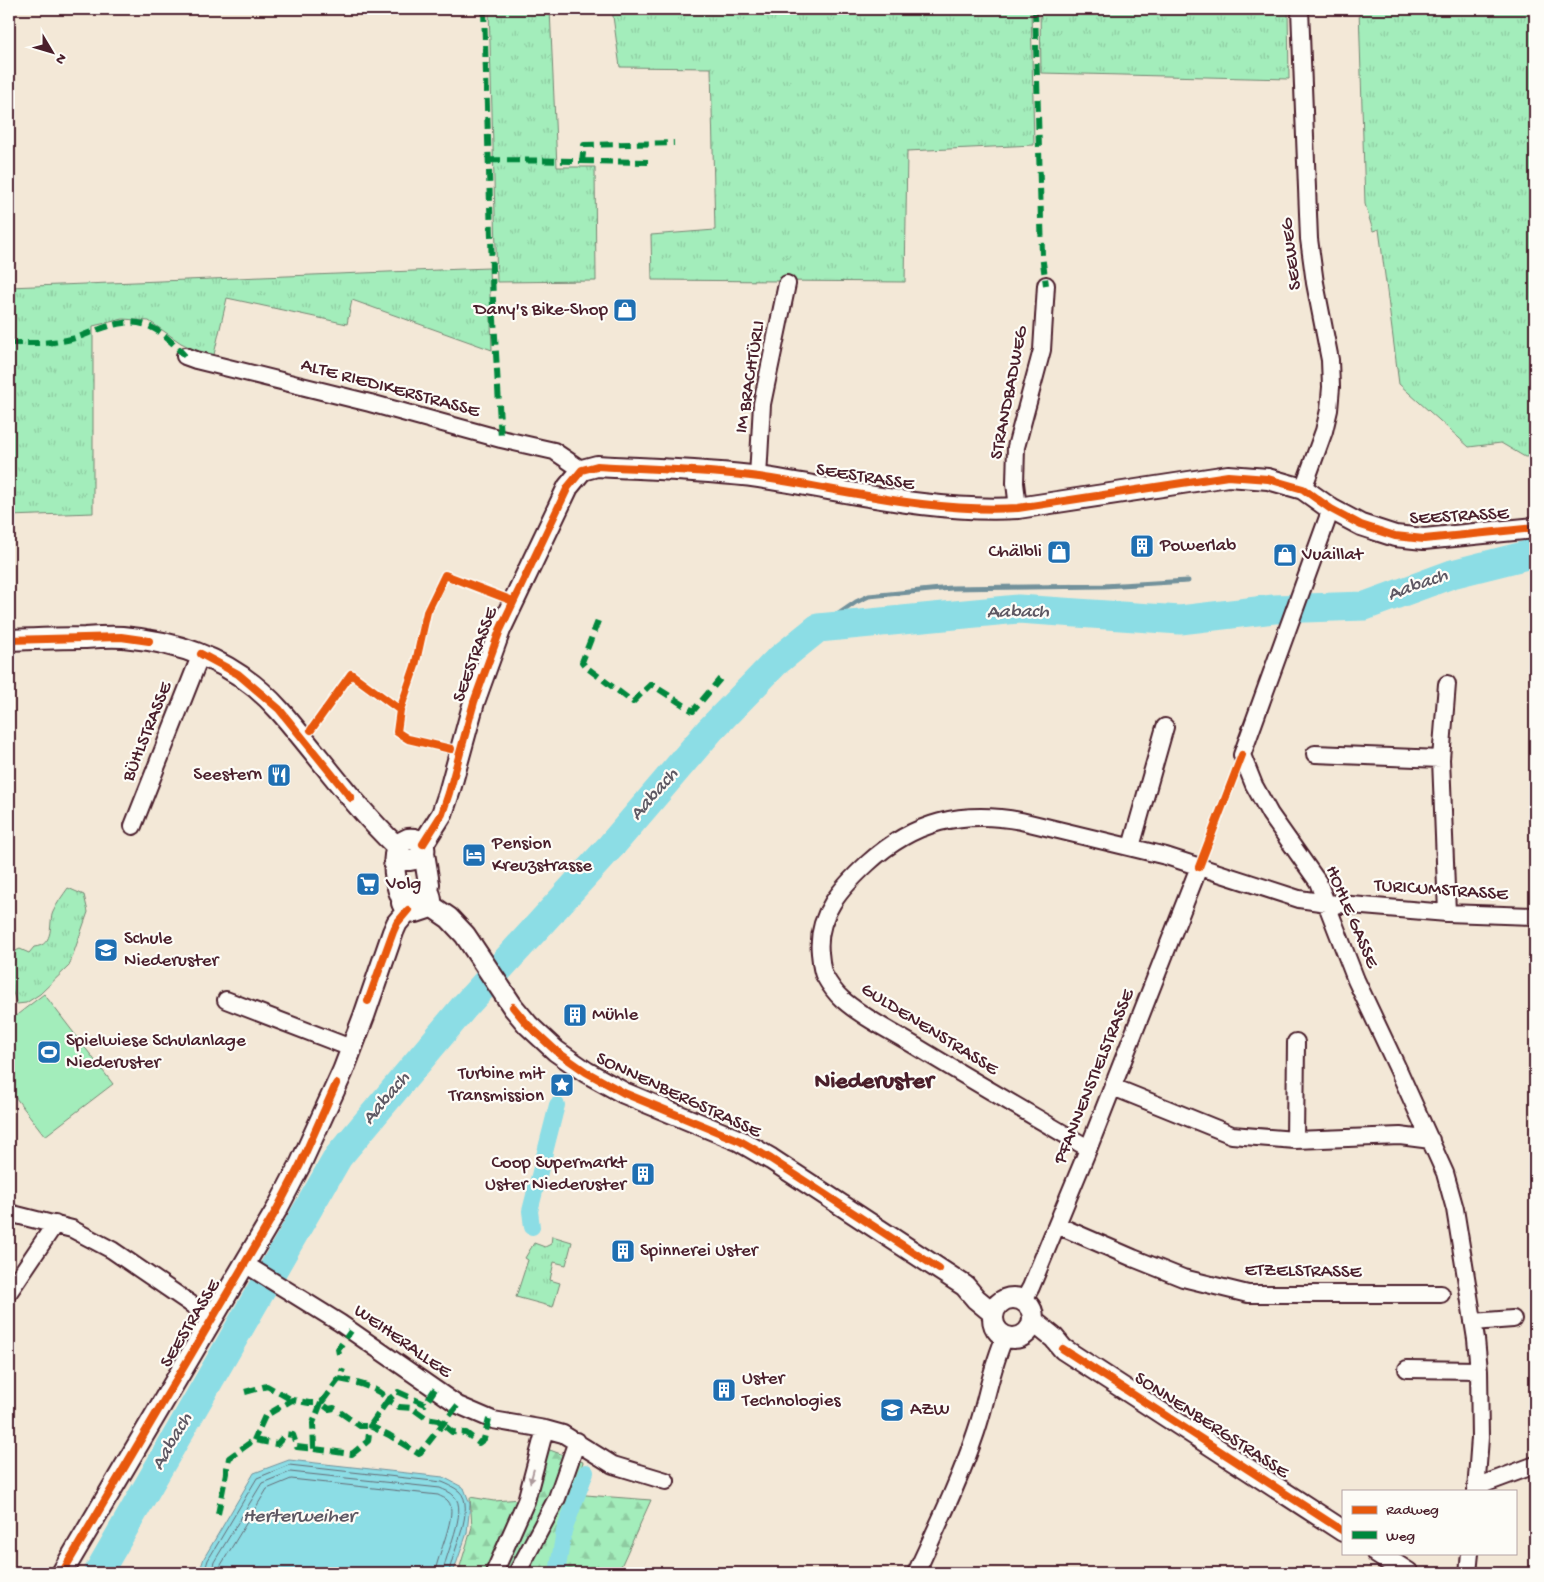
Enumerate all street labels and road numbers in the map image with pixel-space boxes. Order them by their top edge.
street label: SEEWEG [1276,216,1308,291]
street label: IM BRACHTÜRLI [731,319,771,435]
street label: STRANDBADWEG [986,323,1034,462]
street label: ALTE RIEDIKERSTRASSE [298,354,483,424]
street label: SEESTRASSE [814,459,917,497]
street label: SEESTRASSE [1409,503,1510,531]
street label: SEESTRASSE [448,603,504,706]
street label: BÜHLSTRASSE [117,678,179,786]
street label: HOHLE GASSE [1319,862,1383,973]
street label: TURICUMSTRASSE [1372,875,1510,907]
street label: GULDENENSTRASSE [856,979,1003,1082]
street label: PFANNENSTIELSTRASSE [1049,985,1141,1169]
street label: SONNENBERGSTRASSE [592,1048,765,1145]
street label: ETZELSTRASSE [1244,1259,1363,1285]
street label: SEESTRASSE [156,1275,227,1372]
street label: WEIHERALLEE [349,1300,456,1385]
street label: SONNENBERGSTRASSE [1129,1367,1294,1485]

